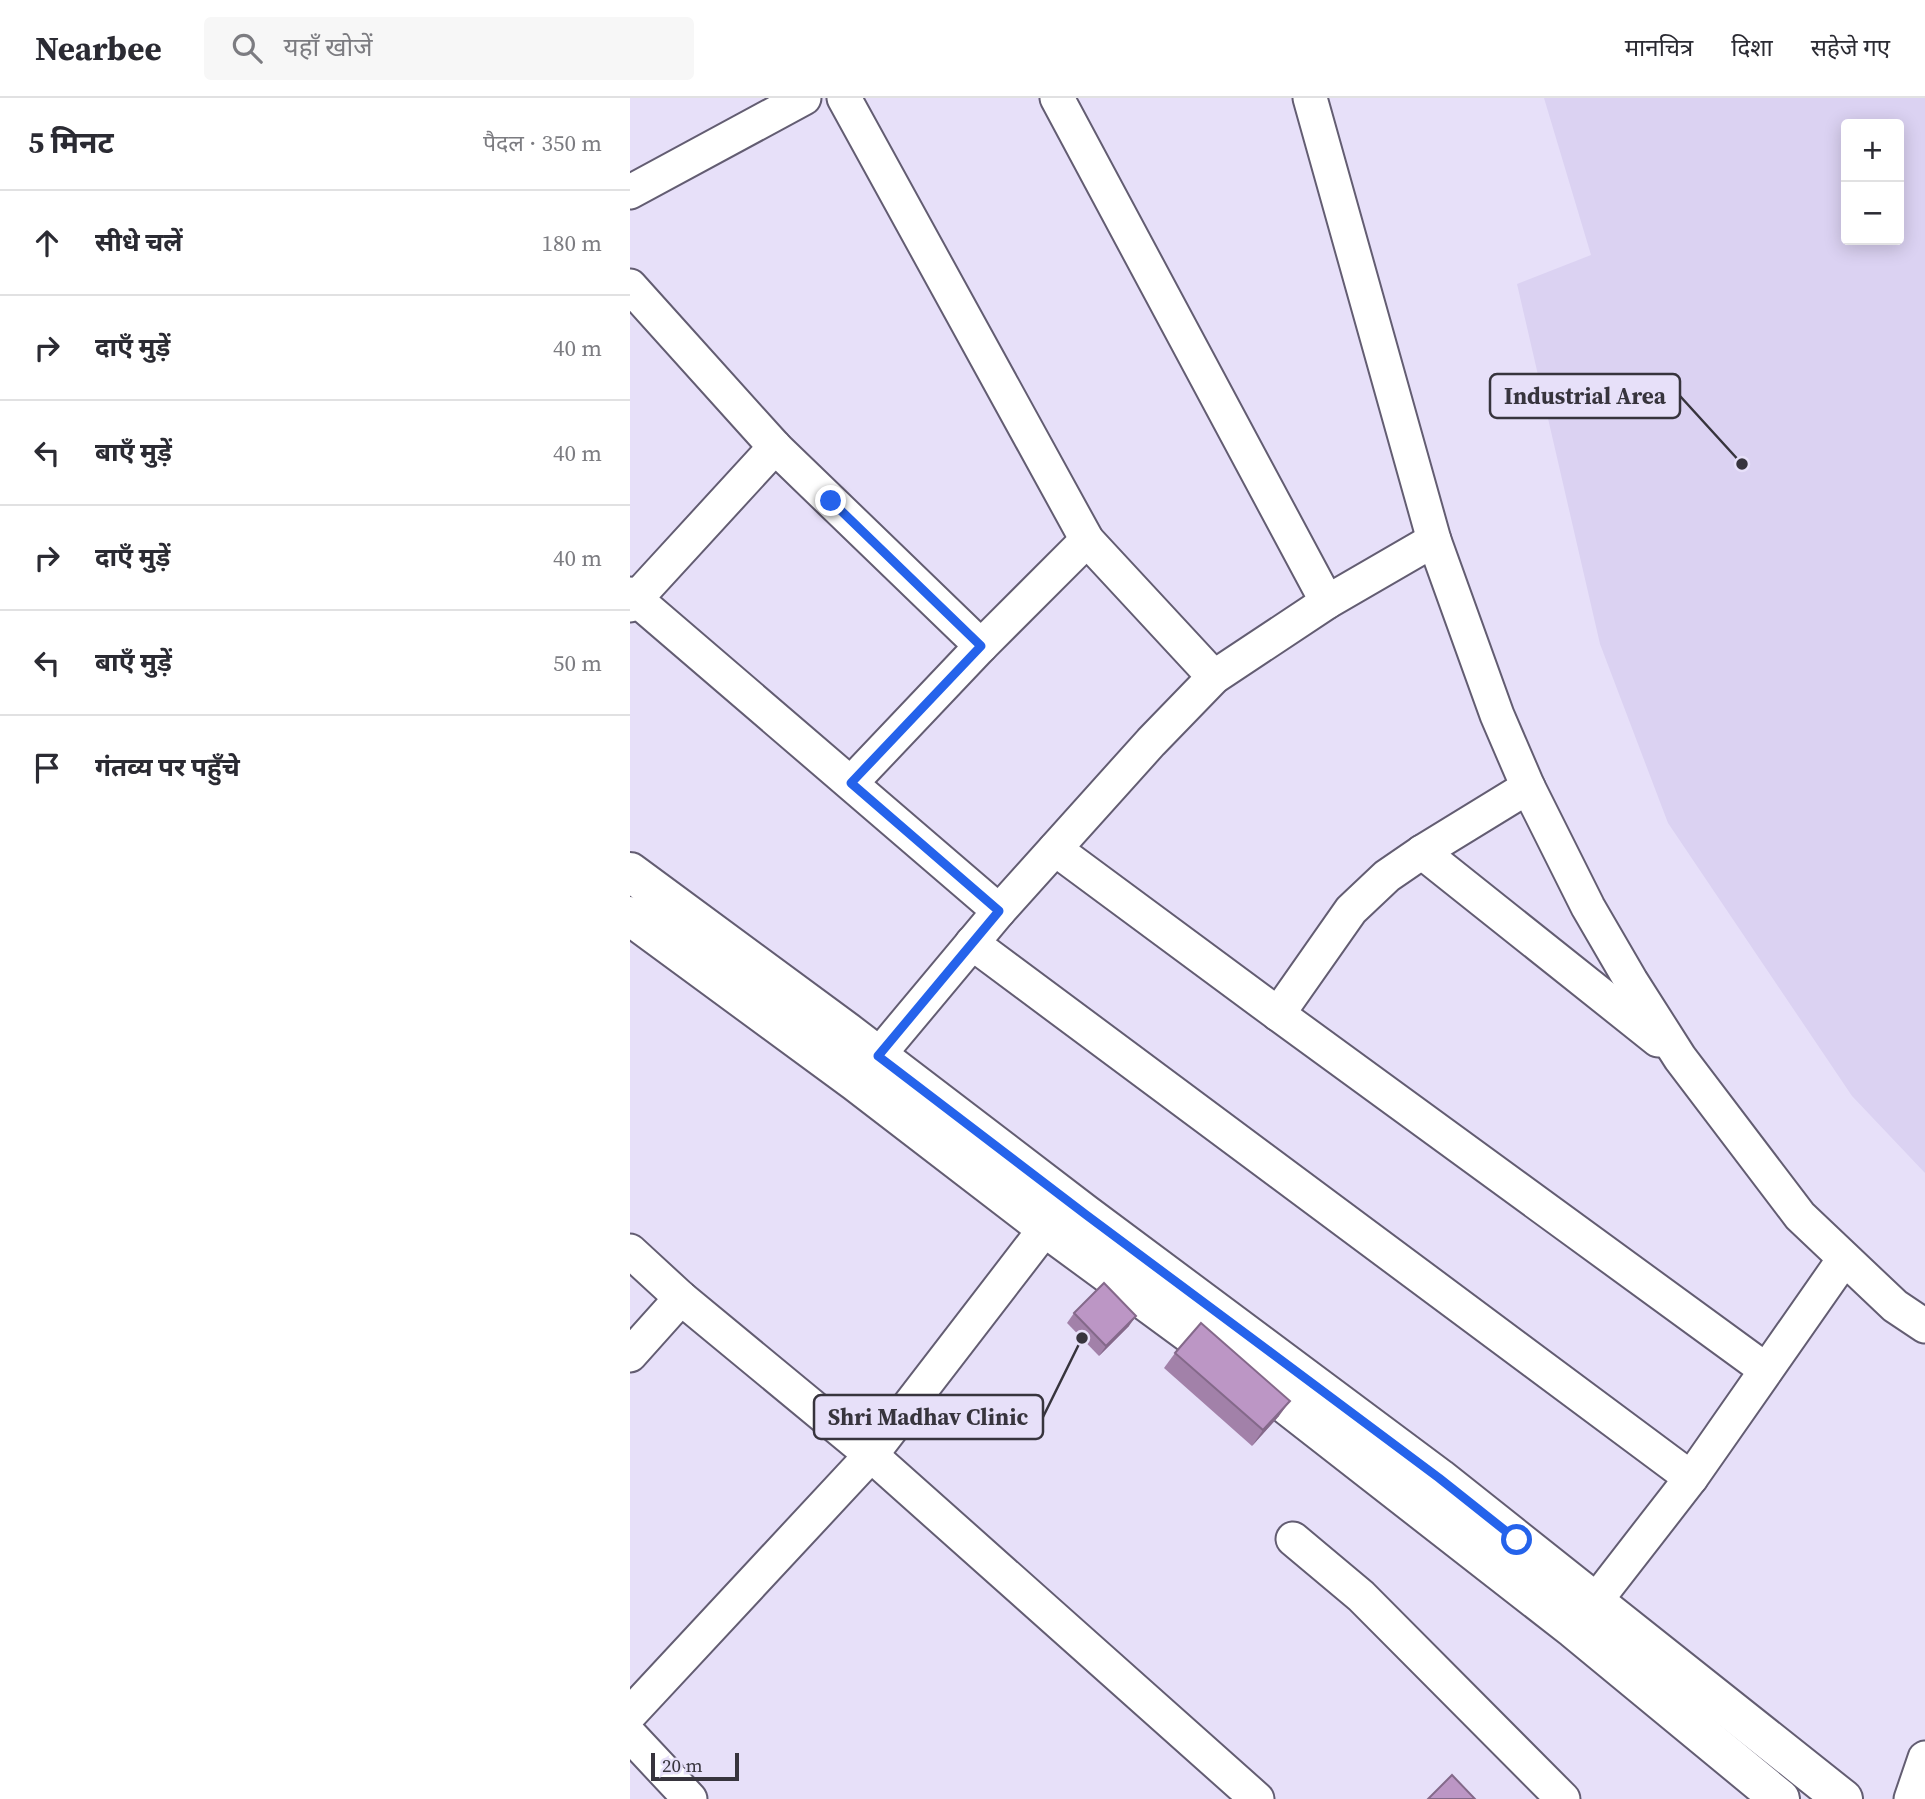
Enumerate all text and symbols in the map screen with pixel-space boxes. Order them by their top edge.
search box [204,17,694,80]
text: Nearbee [35,26,162,71]
icon: search [228,29,266,67]
text: यहाँ खोजें [284,29,373,65]
text: मानचित्र [1625,31,1693,64]
text: दिशा [1731,31,1773,64]
text: सहेजे गए [1811,31,1890,64]
map controls [1841,119,1904,245]
button: + [1841,119,1904,182]
text: 5 मिनट [28,122,114,163]
text: पैदल · 350 m [483,127,602,159]
button: − [1841,182,1904,245]
icon: ahead [28,224,66,262]
text: सीधे चलें [95,224,183,260]
text: 180 m [541,227,602,259]
icon: right [28,329,66,367]
text: दाएँ मुड़ें [95,329,170,365]
text: 40 m [553,332,602,364]
callout: Industrial Area [1490,374,1680,418]
text: Industrial Area [1504,380,1667,412]
icon: left [28,434,66,472]
text: बाएँ मुड़ें [95,434,172,470]
text: 40 m [553,437,602,469]
route end [815,485,846,516]
icon: right [28,539,66,577]
text: दाएँ मुड़ें [95,539,170,575]
text: 40 m [553,542,602,574]
icon: left [28,644,66,682]
text: बाएँ मुड़ें [95,644,172,680]
text: 50 m [553,647,602,679]
icon: arrive [28,749,66,787]
text: गंतव्य पर पहुँचे [95,749,240,785]
callout: Shri Madhav Clinic [814,1395,1043,1439]
text: Shri Madhav Clinic [828,1401,1028,1433]
route start [1501,1524,1532,1555]
scale bar [651,1750,738,1782]
text: 20 m [662,1752,703,1778]

